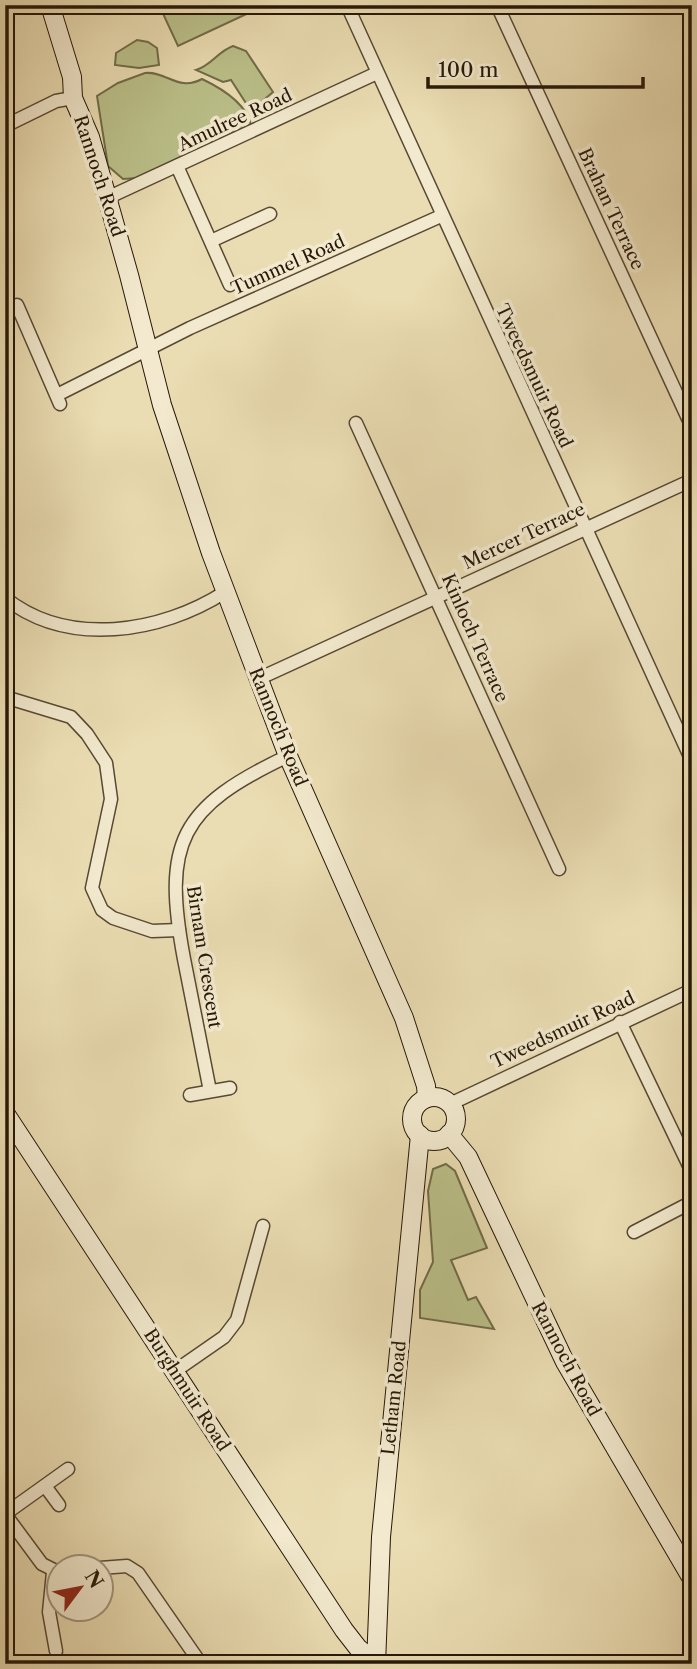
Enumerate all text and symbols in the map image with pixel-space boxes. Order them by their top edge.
scale bar [428,46,643,90]
text: 100 m [438,57,499,82]
street label: Amulree Road [174,84,296,156]
street label: Rannoch Road [69,113,129,239]
street label: Brahan Terrace [573,145,649,273]
street label: Tummel Road [228,230,348,300]
street label: Tweedsmuir Road [491,301,577,451]
street label: Mercer Terrace [459,498,589,574]
street label: Kinloch Terrace [437,570,513,706]
street label: Rannoch Road [244,664,312,790]
street label: Birnam Crescent [182,884,226,1031]
street label: Tweedsmuir Road [488,987,638,1073]
street label: Rannoch Road [527,1298,605,1420]
street label: Burghmuir Road [139,1325,235,1455]
street label: Letham Road [377,1340,411,1456]
north arrow [46,1554,116,1624]
text: N [80,1566,108,1592]

